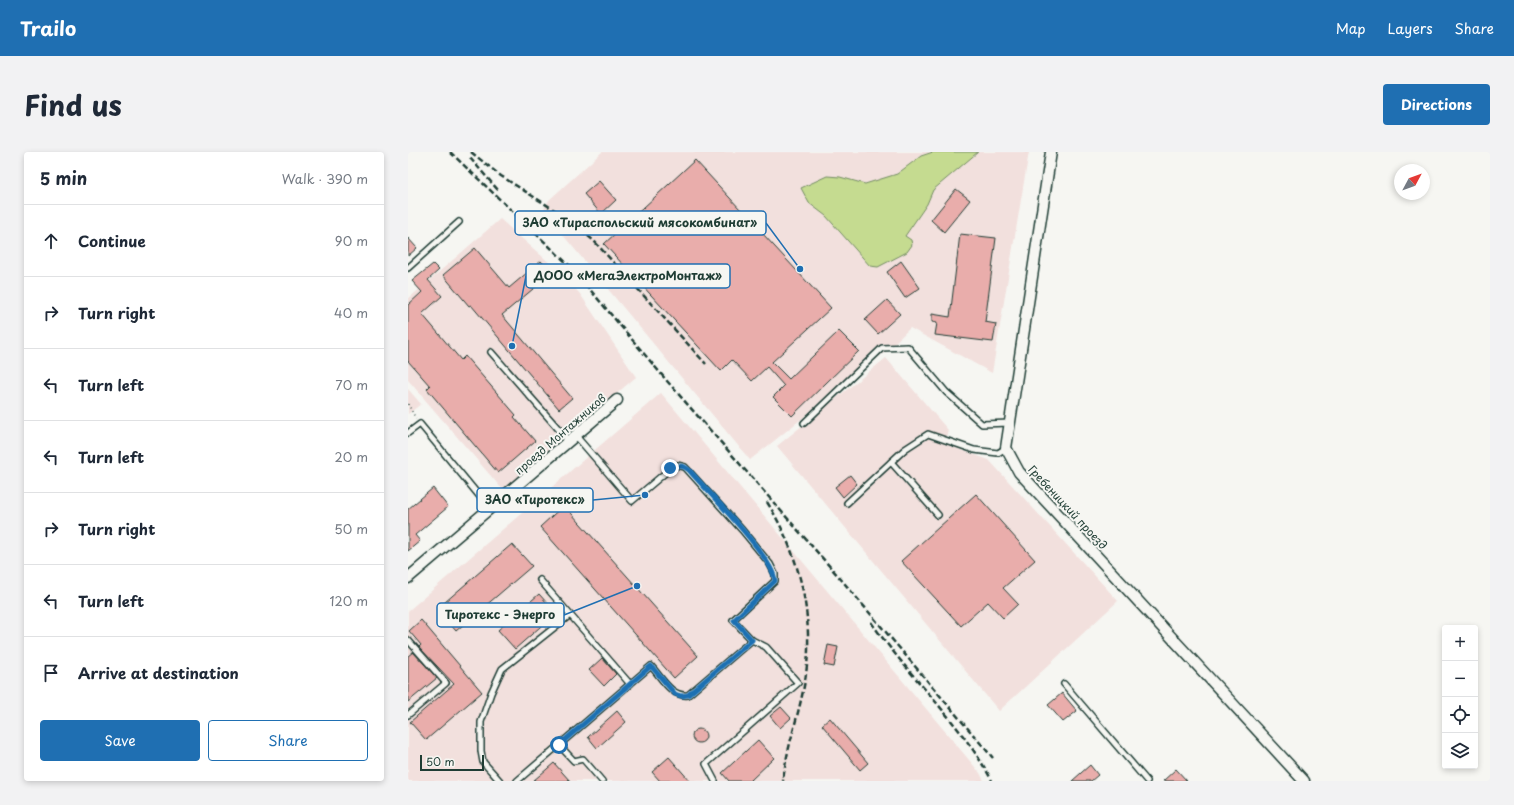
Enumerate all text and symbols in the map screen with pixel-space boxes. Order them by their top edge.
text: Trailo [20,14,76,42]
text: Map [1336,18,1366,39]
text: Layers [1388,18,1433,39]
text: Share [1455,18,1494,39]
text: Find us [24,83,122,126]
button: Directions [1383,84,1490,125]
north arrow [1394,164,1430,200]
text: 5 min [40,165,87,191]
text: Walk · 390 m [282,169,368,188]
callout: ЗАО «Тираспольский мясокомбинат» [515,211,766,235]
text: ЗАО «Тираспольский мясокомбинат» [522,213,757,231]
text: Continue [78,229,146,252]
icon: ahead [40,230,62,252]
text: 90 m [335,231,368,250]
callout: ДООО «МегаЭлектроМонтаж» [526,264,730,288]
text: ДООО «МегаЭлектроМонтаж» [533,266,722,284]
text: Turn right [78,301,155,324]
icon: right [40,302,62,324]
text: 40 m [334,303,368,322]
text: Turn left [78,373,144,396]
icon: left [40,374,62,396]
text: 70 m [335,375,368,394]
street label: проезд Монтажников [511,390,609,478]
text: Turn left [78,445,144,468]
icon: left [40,446,62,468]
text: 20 m [334,447,368,466]
route end [661,459,679,477]
street label: Гребеницкий проезд [1024,461,1112,553]
callout: ЗАО «Тиротекс» [477,488,593,512]
text: ЗАО «Тиротекс» [484,490,585,508]
text: Turn right [78,517,155,540]
icon: right [40,518,62,540]
text: 50 m [334,519,368,538]
text: Turn left [78,589,144,612]
icon: left [40,590,62,612]
text: 120 m [329,591,368,610]
callout: Тиротекс - Энерго [437,603,564,627]
text: Тиротекс - Энерго [445,605,555,623]
map controls [1442,625,1478,769]
button: + [1442,625,1478,661]
text: Arrive at destination [78,661,239,684]
button: − [1442,661,1478,697]
icon: arrive [40,662,62,684]
button: locate [1442,697,1478,733]
button: Save [40,720,200,761]
button: Share [208,720,368,761]
button: layers [1442,733,1478,769]
route start [550,736,568,754]
scale bar [420,753,484,772]
text: 50 m [426,753,455,770]

